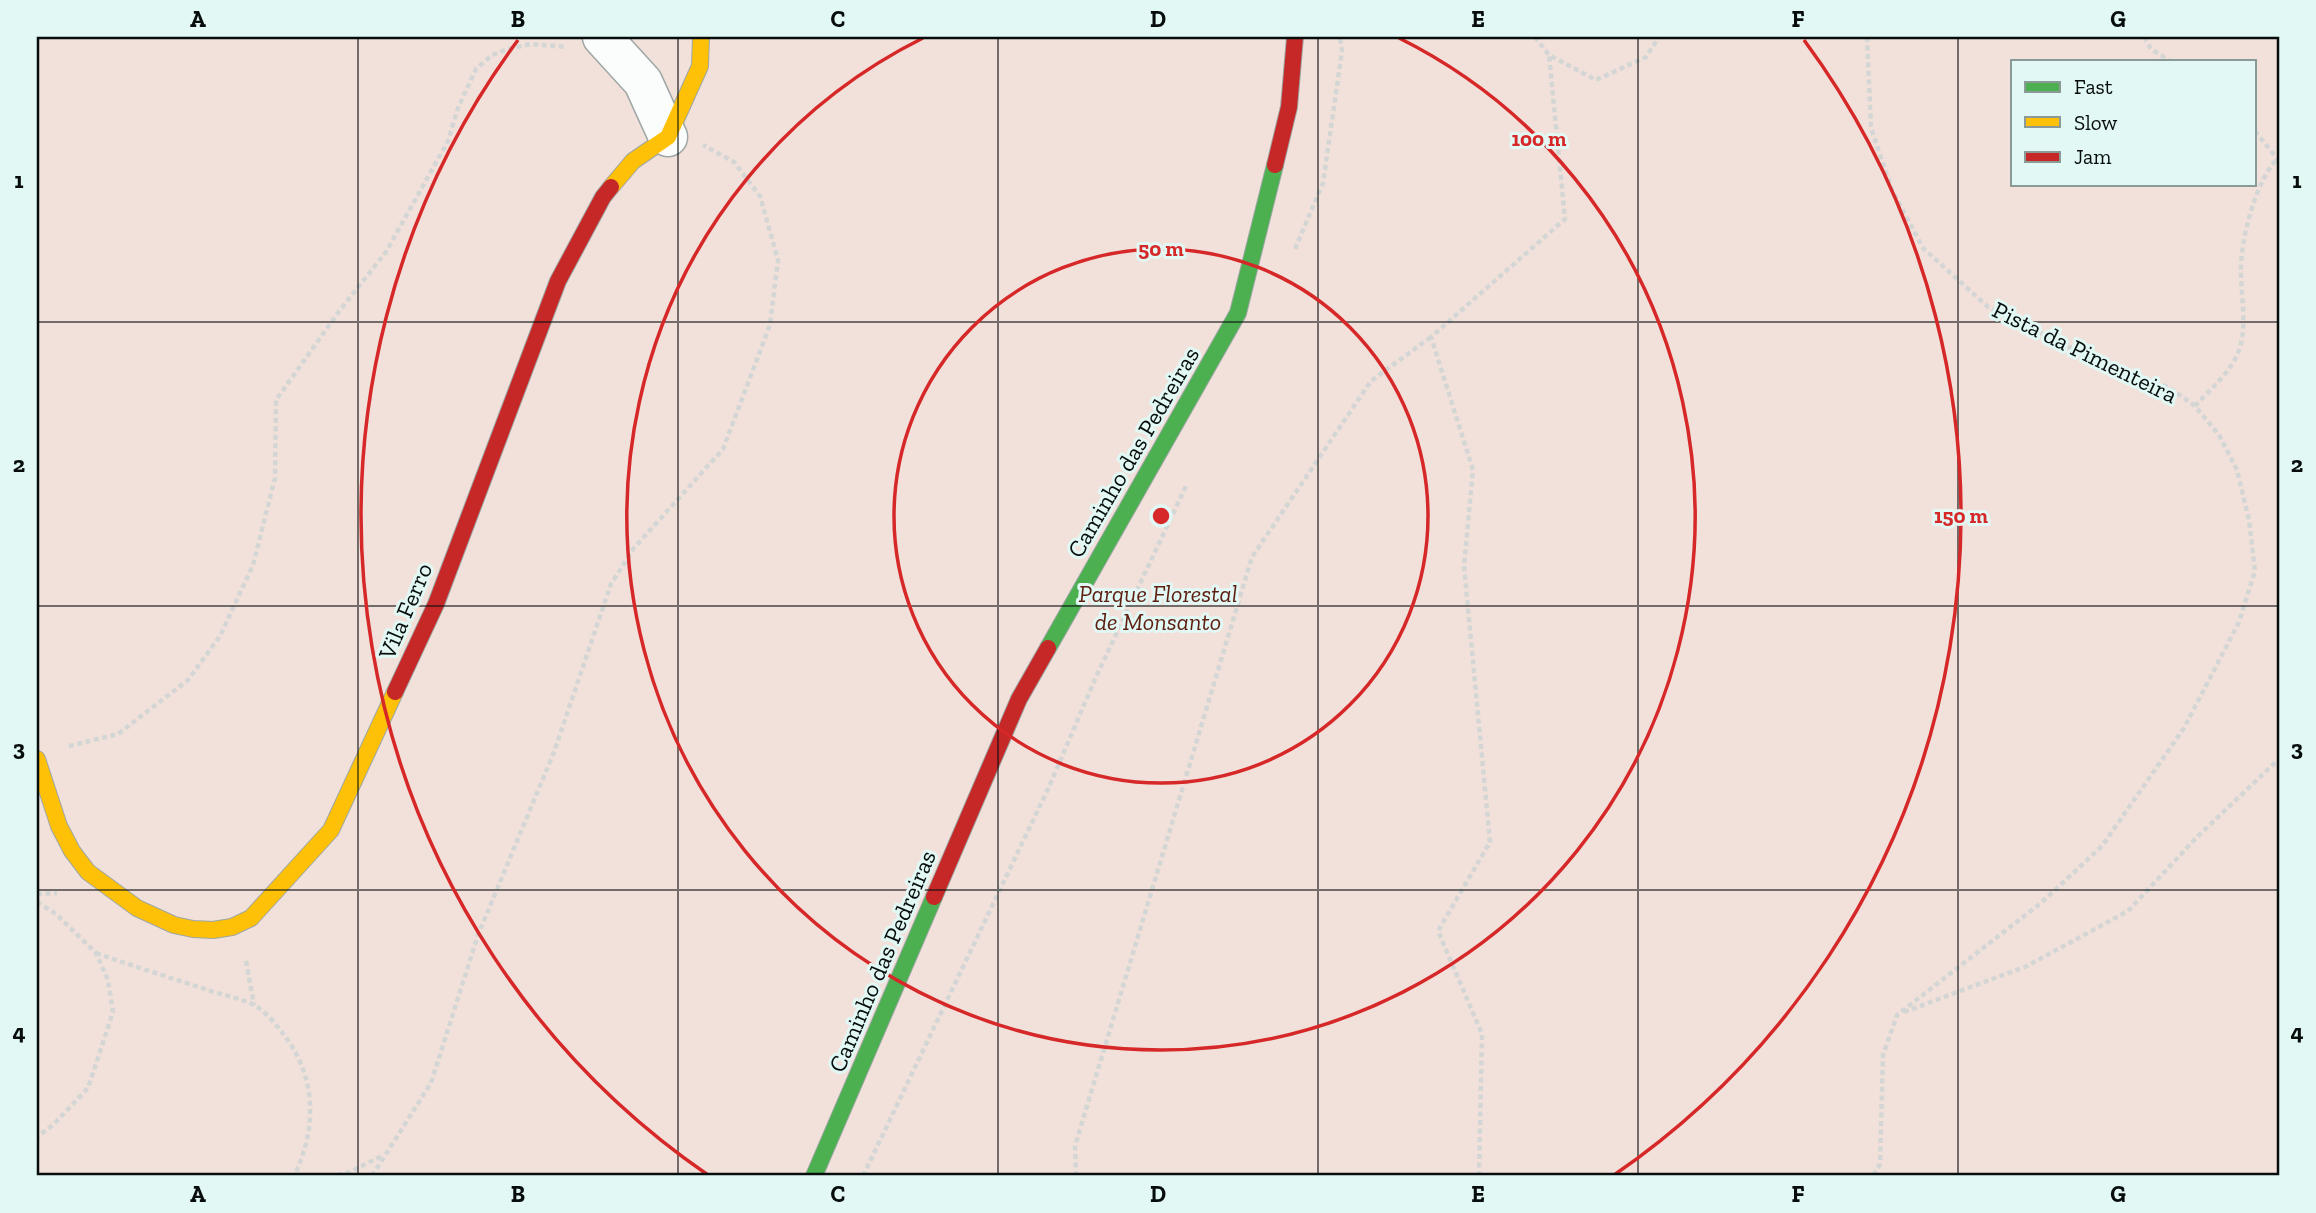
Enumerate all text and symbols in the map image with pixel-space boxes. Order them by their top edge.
text: A [190,5,206,33]
text: B [511,5,525,33]
text: C [831,5,845,33]
text: D [1150,5,1166,33]
text: E [1471,5,1485,33]
text: F [1791,5,1805,33]
text: G [2110,5,2126,33]
legend [2011,60,2256,186]
text: Fast [2074,74,2113,99]
text: Slow [2074,110,2117,135]
text: 100 m [1512,126,1567,151]
text: Jam [2074,144,2111,169]
text: 1 [14,166,24,194]
text: 1 [2292,166,2302,194]
text: 50 m [1138,236,1184,261]
street label: Pista da Pimenteira [1988,295,2182,409]
street label: Caminho das Pedreiras [1061,342,1205,562]
text: 2 [13,450,25,478]
text: 2 [2291,450,2303,478]
text: 150 m [1934,503,1989,528]
centre of rings [1149,504,1173,528]
street label: Vila Ferro [371,558,438,664]
park label: Parque Florestal de Monsanto [1079,579,1237,636]
text: 3 [13,734,25,762]
text: 3 [2291,734,2303,762]
street label: Caminho das Pedreiras [822,846,942,1076]
text: 4 [12,1018,26,1046]
text: 4 [2290,1018,2304,1046]
text: A [190,1180,206,1208]
text: B [511,1180,525,1208]
text: C [831,1180,845,1208]
text: D [1150,1180,1166,1208]
text: E [1471,1180,1485,1208]
text: F [1791,1180,1805,1208]
text: G [2110,1180,2126,1208]

